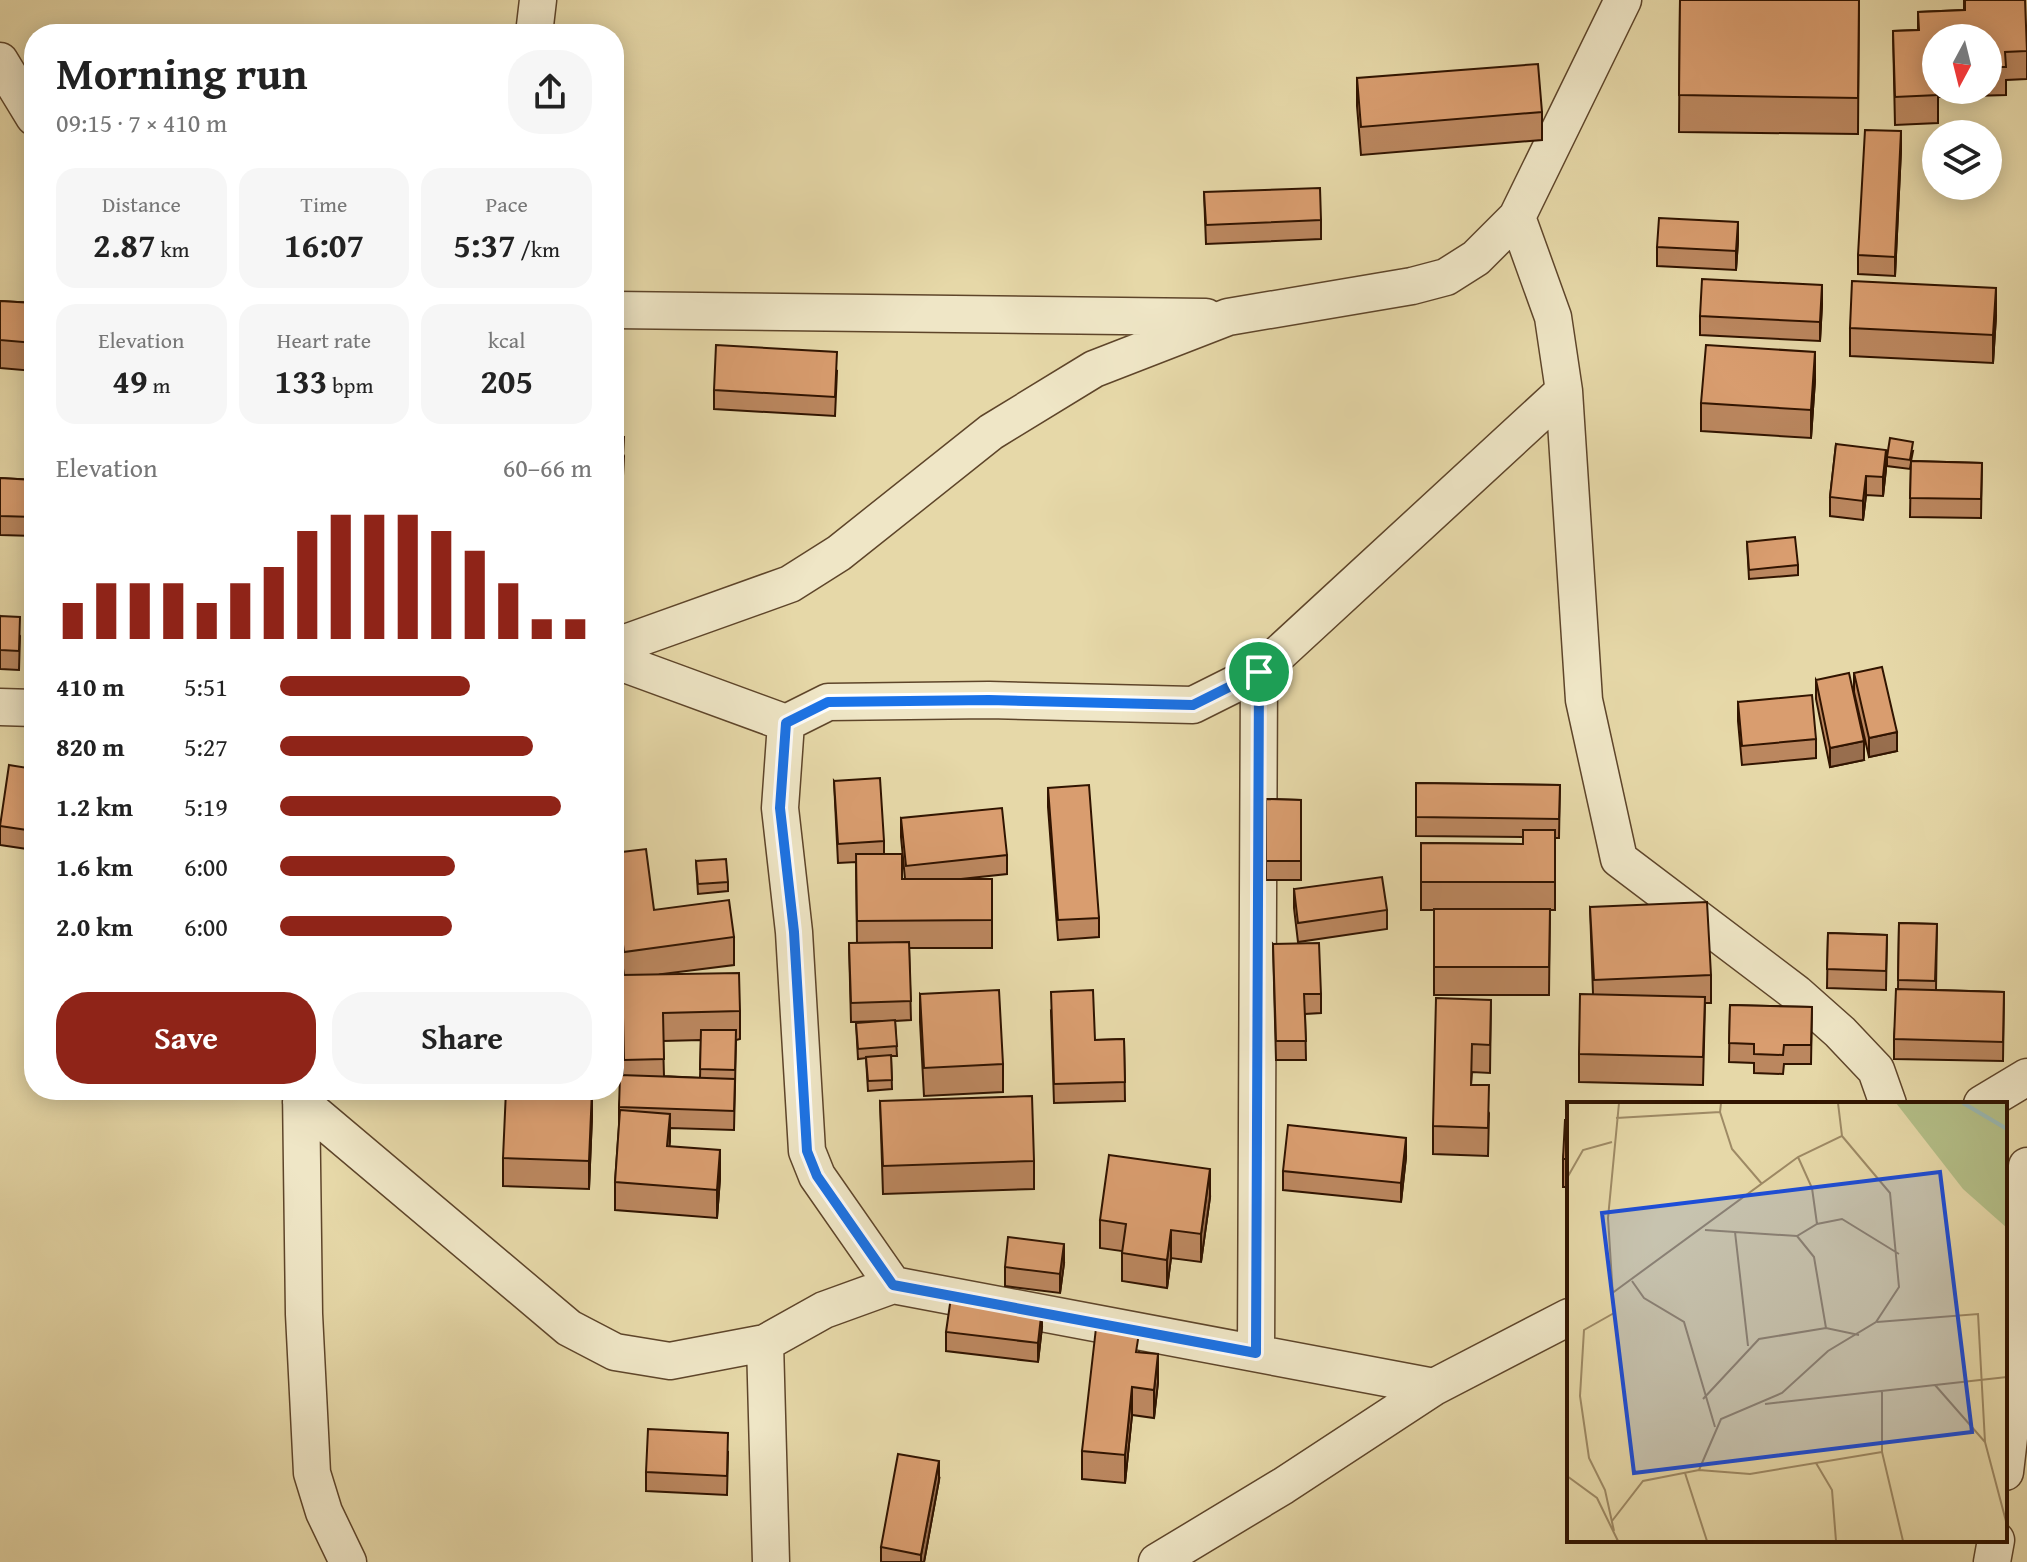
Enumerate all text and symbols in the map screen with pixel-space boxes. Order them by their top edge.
north arrow [1922,24,2002,104]
map controls [1922,24,2002,200]
text: Morning run [56,41,307,105]
button: share [508,50,592,134]
text: 09:15 · 7 × 410 m [56,103,227,142]
button: layers [1922,120,2002,200]
text: Distance [102,188,181,220]
text: Time [301,188,347,220]
text: Pace [486,188,528,220]
text: 2.87 [93,220,156,269]
text: 16:07 [284,220,364,269]
text: 5:37 [453,220,516,269]
text: km [156,233,190,265]
text: /km [516,233,560,265]
text: Elevation [98,324,184,356]
text: Heart rate [277,324,371,356]
text: kcal [488,324,525,356]
text: 49 [112,356,148,405]
text: 133 [275,356,327,405]
text: 205 [480,356,533,405]
text: m [148,369,170,401]
text: bpm [327,369,373,401]
text: Elevation [56,448,158,487]
text: 60–66 m [503,448,592,487]
pin [1225,638,1293,706]
icon: arrive [1237,650,1281,694]
text: 410 m [56,667,124,706]
text: 5:51 [184,667,228,706]
text: 820 m [56,727,124,766]
text: 5:27 [184,727,228,766]
text: 1.2 km [56,787,133,826]
text: 5:19 [184,787,228,826]
text: 1.6 km [56,847,133,886]
text: 6:00 [184,847,228,886]
text: 2.0 km [56,907,133,946]
text: 6:00 [184,907,228,946]
button: Save [56,992,316,1084]
button: Share [332,992,592,1084]
inset map [1567,1102,2007,1542]

